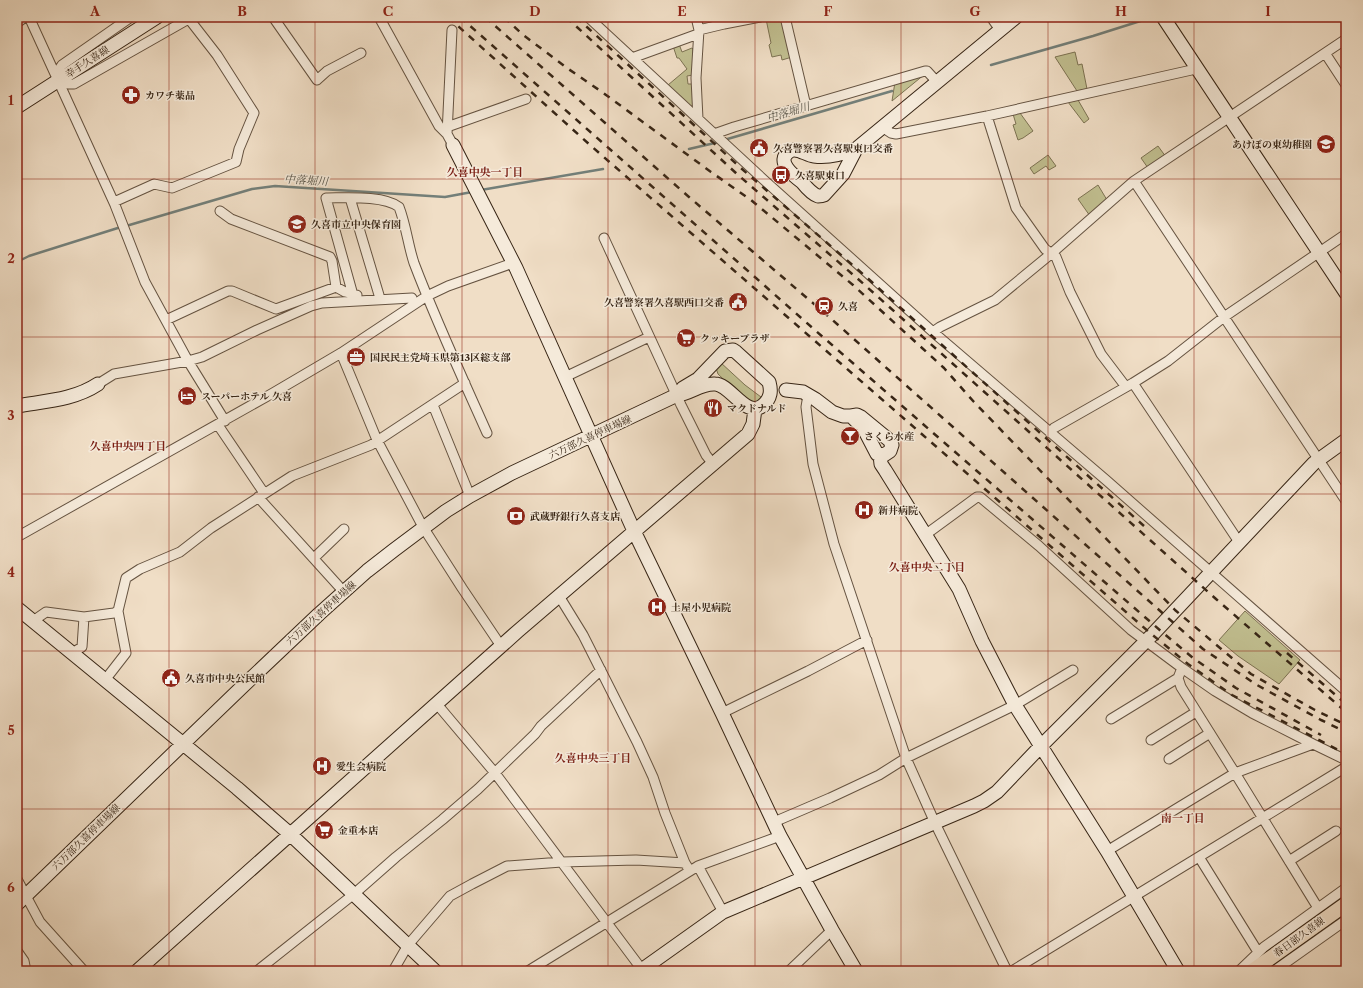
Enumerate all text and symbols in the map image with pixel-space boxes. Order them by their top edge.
text: A [89,3,101,19]
text: B [237,3,247,19]
text: C [383,3,393,19]
text: D [529,3,541,19]
text: E [677,3,687,19]
text: F [824,3,833,19]
text: G [969,3,981,19]
text: H [1115,3,1127,19]
text: I [1265,3,1271,19]
street label: 幸手久喜線 [62,43,112,81]
pharmacy icon: カワチ薬品 [120,84,142,106]
place label: カワチ薬品 [145,89,195,102]
text: 1 [8,92,14,108]
water label: 中落堀川 [765,99,812,125]
school or university icon: あけぼの東幼稚園 [1315,133,1337,155]
public building icon: 久喜警察署久喜駅東口交番 [748,137,770,159]
place label: あけぼの東幼稚園 [1232,138,1312,151]
place label: 久喜警察署久喜駅東口交番 [773,142,893,155]
bus stop icon: 久喜駅東口 [770,164,792,186]
district label: 久喜中央一丁目 [447,165,524,179]
place label: 久喜駅東口 [795,169,845,182]
water label: 中落堀川 [284,171,329,189]
school or university icon: 久喜市立中央保育園 [286,213,308,235]
place label: 久喜市立中央保育園 [311,218,401,231]
text: 2 [7,250,15,266]
public building icon: 久喜警察署久喜駅西口交番 [727,291,749,313]
station icon: 久喜 [813,295,835,317]
place label: 久喜警察署久喜駅西口交番 [604,296,724,309]
place label: 久喜 [838,300,858,313]
supermarket icon: クッキープラザ [675,327,697,349]
place label: クッキープラザ [700,332,770,345]
office icon: 国民民主党埼玉県第13区総支部 [345,346,367,368]
place label: 国民民主党埼玉県第13区総支部 [370,351,511,364]
hotel icon: スーパーホテル 久喜 [176,385,198,407]
place label: スーパーホテル 久喜 [201,390,292,403]
restaurant icon: マクドナルド [702,397,724,419]
place label: マクドナルド [727,402,787,415]
text: 3 [7,407,15,423]
street label: 六万部久喜停車場線 [546,412,634,462]
bar icon: さくら水産 [839,425,861,447]
place label: さくら水産 [864,430,915,443]
district label: 久喜中央四丁目 [90,439,167,453]
hospital icon: 新井病院 [853,499,875,521]
place label: 新井病院 [878,504,918,517]
bank icon: 武蔵野銀行久喜支店 [505,505,527,527]
place label: 武蔵野銀行久喜支店 [530,510,621,523]
district label: 久喜中央二丁目 [889,560,966,574]
text: 4 [7,564,15,580]
street label: 六万部久喜停車場線 [283,578,359,648]
hospital icon: 土屋小児病院 [646,596,668,618]
place label: 土屋小児病院 [671,601,731,614]
public building icon: 久喜市中央公民館 [160,667,182,689]
place label: 久喜市中央公民館 [185,672,265,685]
text: 5 [7,722,15,738]
district label: 久喜中央三丁目 [555,751,632,765]
hospital icon: 愛生会病院 [311,755,333,777]
place label: 愛生会病院 [336,760,386,773]
street label: 六万部久喜停車場線 [49,801,123,873]
district label: 南一丁目 [1161,811,1205,825]
supermarket icon: 金重本店 [313,819,335,841]
place label: 金重本店 [338,824,379,837]
text: 6 [7,879,15,895]
street label: 春日部久喜線 [1271,914,1327,960]

